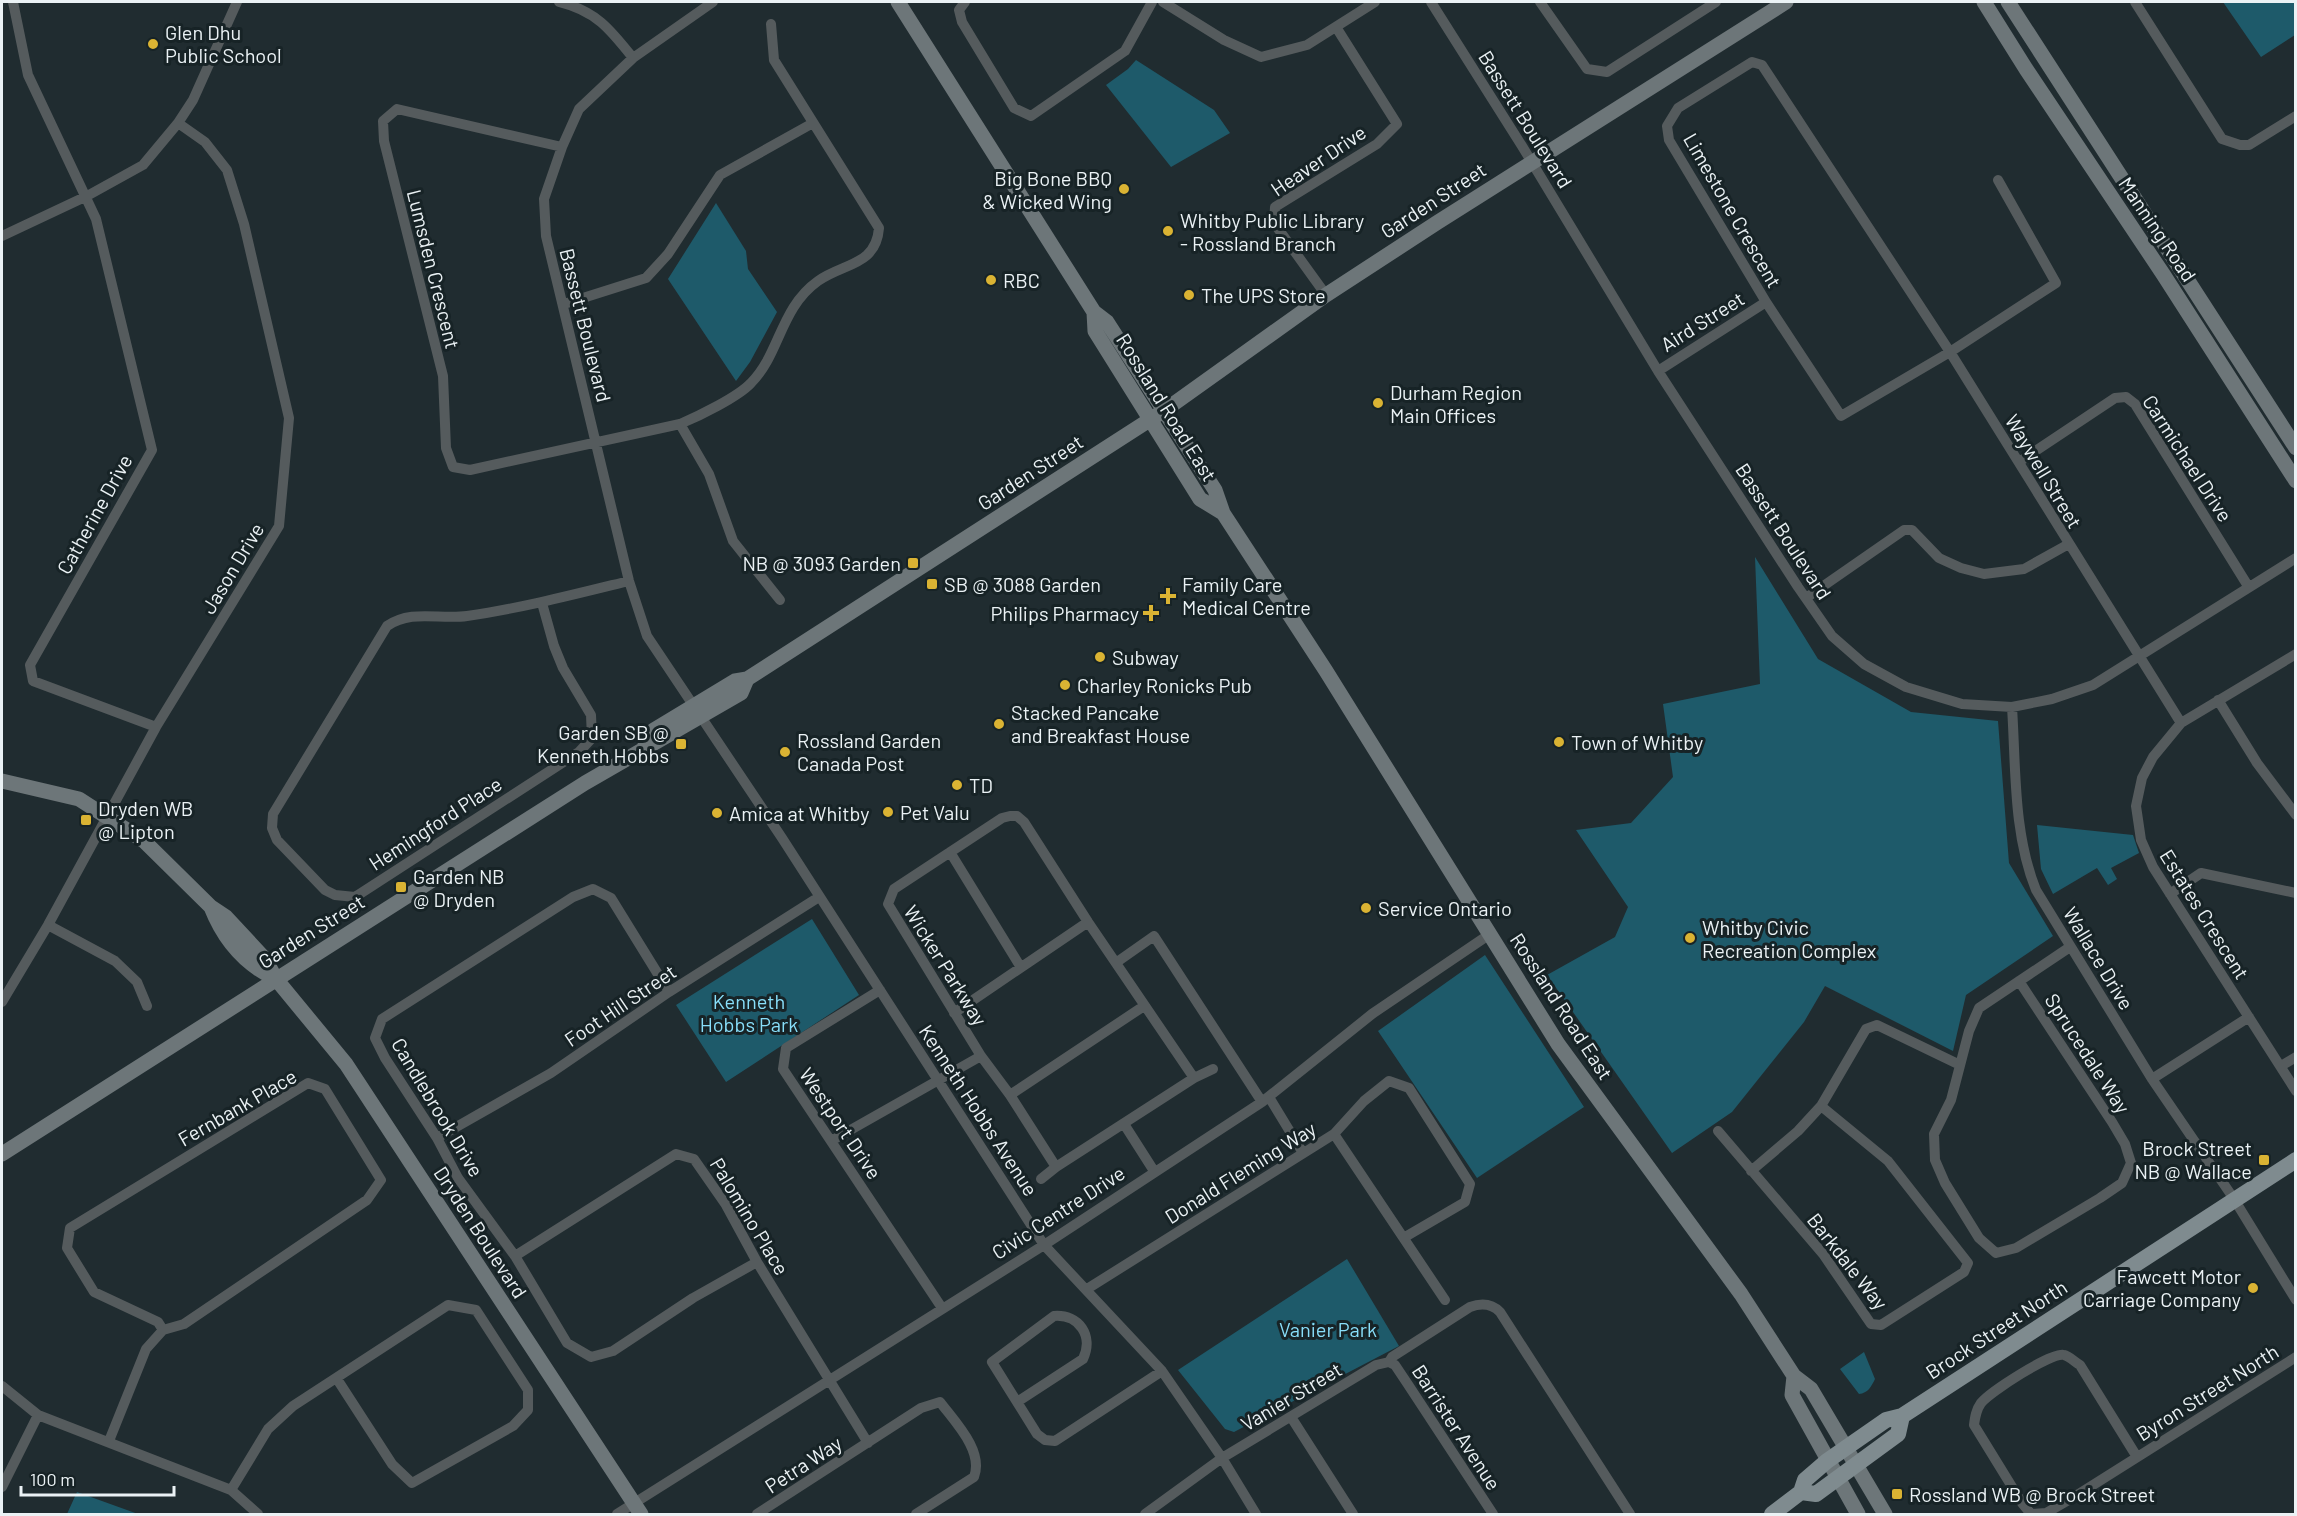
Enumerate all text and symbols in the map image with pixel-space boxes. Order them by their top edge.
place label: Glen Dhu Public School [165,20,282,67]
marker: Glen Dhu Public School [146,37,160,51]
street label: Bassett Boulevard [1474,46,1578,192]
street label: Heaver Drive [1266,119,1370,201]
street label: Limestone Crescent [1679,128,1787,292]
street label: Garden Street [1376,157,1490,243]
place label: Big Bone BBQ & Wicked Wing [982,166,1112,213]
street label: Manning Road [2114,172,2202,286]
marker: Big Bone BBQ & Wicked Wing [1117,182,1131,196]
street label: Lumsden Crescent [403,187,465,351]
place label: Whitby Public Library - Rossland Branch [1180,208,1364,255]
marker: Whitby Public Library - Rossland Branch [1161,224,1175,238]
street label: Bassett Boulevard [555,246,617,404]
place label: RBC [1003,268,1040,292]
marker: RBC [984,273,998,287]
place label: The UPS Store [1201,283,1326,307]
street label: Aird Street [1656,286,1748,356]
marker: The UPS Store [1182,288,1196,302]
street label: Rossland Road East [1112,329,1222,485]
place label: Durham Region Main Offices [1390,380,1522,427]
street label: Carmichael Drive [2138,390,2238,526]
marker: Durham Region Main Offices [1371,396,1385,410]
street label: Waywell Street [2001,410,2087,532]
street label: Garden Street [973,429,1087,515]
street label: Catherine Drive [51,450,137,578]
street label: Bassett Boulevard [1731,458,1837,604]
street label: Jason Drive [196,518,268,618]
place label: NB @ 3093 Garden [742,551,901,575]
marker: NB @ 3093 Garden [906,556,920,570]
place label: SB @ 3088 Garden [944,572,1101,596]
place label: Family Care Medical Centre [1182,572,1311,619]
marker: SB @ 3088 Garden [925,577,939,591]
marker: Family Care Medical Centre [1159,587,1177,605]
place label: Philips Pharmacy [991,601,1139,625]
marker: Philips Pharmacy [1144,606,1158,620]
place label: Subway [1112,645,1179,669]
marker: Subway [1093,650,1107,664]
place label: Charley Ronicks Pub [1077,673,1252,697]
marker: Charley Ronicks Pub [1058,678,1072,692]
place label: Stacked Pancake and Breakfast House [1011,700,1190,747]
marker: Stacked Pancake and Breakfast House [992,717,1006,731]
place label: Garden SB @ Kenneth Hobbs [537,720,669,767]
place label: Rossland Garden Canada Post [797,728,941,775]
place label: Town of Whitby [1571,730,1703,754]
marker: Town of Whitby [1552,735,1566,749]
marker: Garden SB @ Kenneth Hobbs [674,737,688,751]
marker: Rossland Garden Canada Post [778,745,792,759]
street label: Hemingford Place [364,771,506,875]
place label: TD [969,773,993,797]
marker: TD [950,778,964,792]
place label: Dryden WB @ Lipton [98,796,193,843]
place label: Pet Valu [900,800,970,824]
place label: Amica at Whitby [729,801,870,825]
marker: Pet Valu [881,805,895,819]
marker: Amica at Whitby [710,806,724,820]
marker: Dryden WB @ Lipton [79,813,93,827]
street label: Estates Crescent [2155,845,2255,983]
place label: Garden NB @ Dryden [413,864,505,911]
marker: Garden NB @ Dryden [394,880,408,894]
street label: Garden Street [254,889,368,973]
place label: Service Ontario [1378,896,1512,920]
street label: Wicker Parkway [899,900,993,1030]
marker: Service Ontario [1359,901,1373,915]
street label: Wallace Drive [2059,902,2139,1014]
place label: Whitby Civic Recreation Complex [1702,915,1877,962]
street label: Rossland Road East [1506,928,1618,1084]
marker: Whitby Civic Recreation Complex [1683,931,1697,945]
street label: Foot Hill Street [560,959,680,1051]
park label: Kenneth Hobbs Park [700,989,798,1036]
street label: Sprucedale Way [2040,989,2136,1117]
street label: Kenneth Hobbs Avenue [915,1020,1043,1200]
street label: Candlebrook Drive [387,1033,489,1181]
street label: Fernbank Place [173,1063,301,1151]
street label: Westport Drive [795,1063,887,1183]
street label: Donald Fleming Way [1160,1116,1320,1228]
place label: Brock Street NB @ Wallace [2134,1136,2252,1183]
street label: Palomino Place [706,1153,794,1279]
marker: Brock Street NB @ Wallace [2257,1153,2271,1167]
street label: Civic Centre Drive [987,1160,1129,1264]
street label: Dryden Boulevard [429,1162,533,1302]
street label: Barkdale Way [1803,1208,1893,1314]
place label: Fawcett Motor Carriage Company [2083,1264,2241,1311]
street label: Brock Street North [1921,1274,2071,1384]
marker: Fawcett Motor Carriage Company [2246,1281,2260,1295]
park label: Vanier Park [1279,1317,1377,1341]
street label: Byron Street North [2131,1339,2283,1445]
street label: Vanier Street [1236,1356,1346,1436]
street label: Barrister Avenue [1408,1360,1506,1494]
street label: Petra Way [760,1430,846,1498]
scale bar [21,1459,174,1497]
text: 100 m [30,1468,75,1490]
place label: Rossland WB @ Brock Street [1909,1482,2155,1506]
marker: Rossland WB @ Brock Street [1890,1487,1904,1501]

